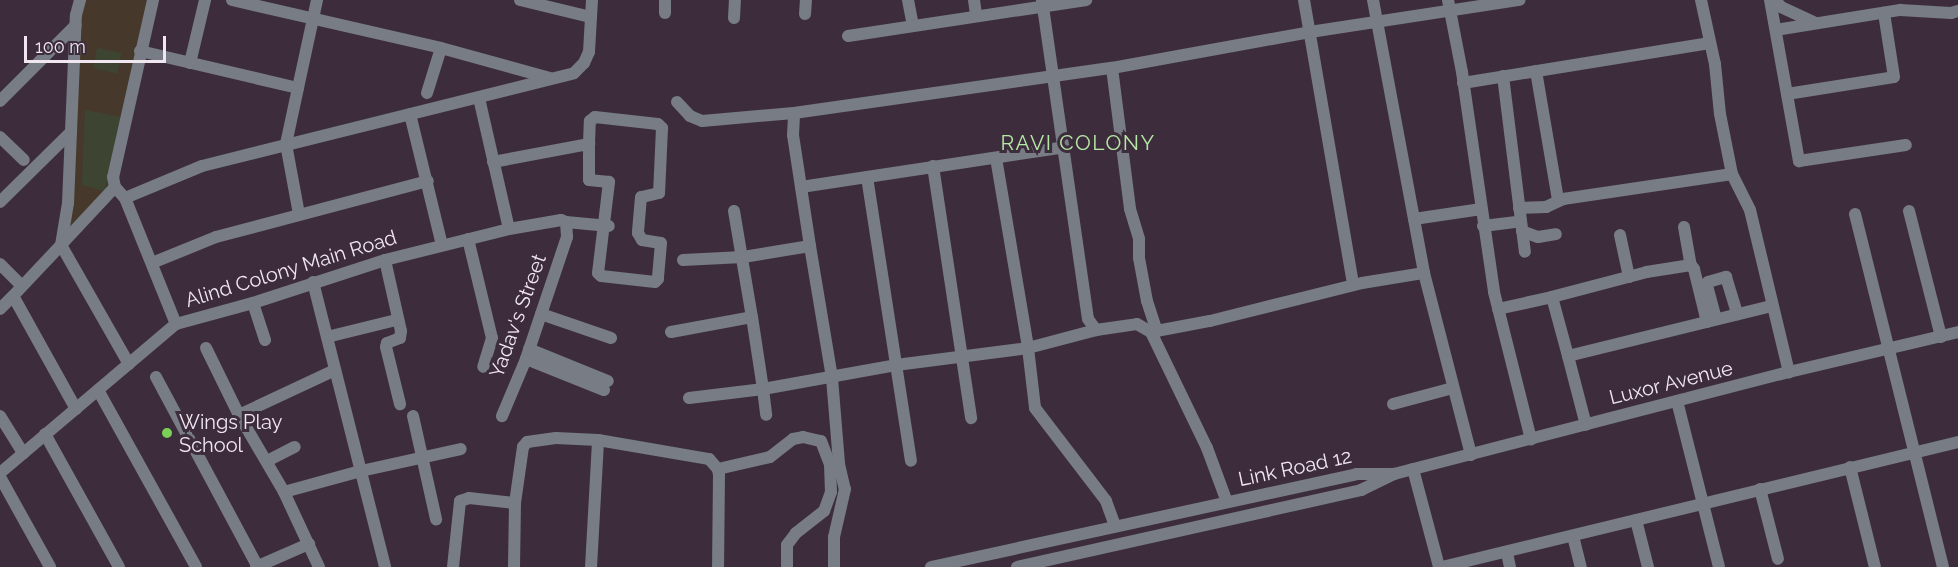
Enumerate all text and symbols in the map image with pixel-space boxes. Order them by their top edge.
scale bar [27,24,170,62]
text: 100 m [35,36,86,57]
district label: RAVI COLONY [1000,130,1156,156]
street label: Alind Colony Main Road [182,225,400,313]
street label: Yadav's Street [485,251,551,381]
street label: Luxor Avenue [1606,356,1736,410]
place label: Wings Play School [179,410,282,457]
marker: Wings Play School [160,426,174,440]
street label: Link Road 12 [1236,444,1354,492]

